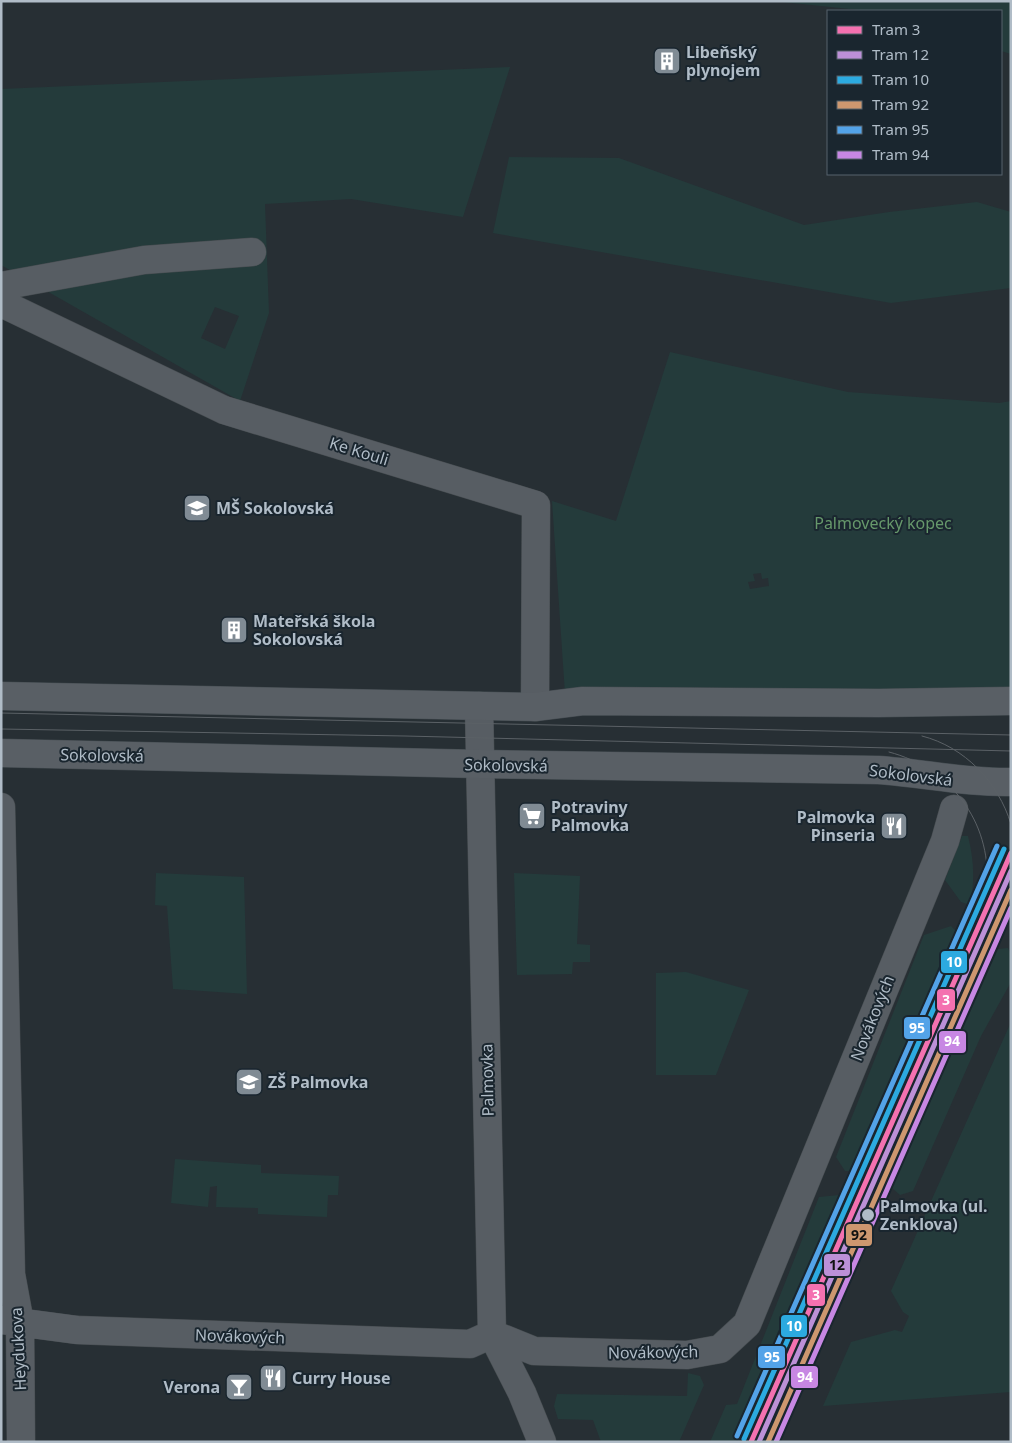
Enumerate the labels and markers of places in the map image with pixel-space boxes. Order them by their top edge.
place label: Libeňský plynojem [686,41,760,81]
building icon: Libeňský plynojem [652,46,682,76]
school or university icon: MŠ Sokolovská [182,493,212,523]
place label: MŠ Sokolovská [216,497,334,519]
place label: Mateřská škola Sokolovská [253,610,375,650]
building icon: Mateřská škola Sokolovská [219,615,249,645]
place label: Potraviny Palmovka [551,796,629,836]
supermarket icon: Potraviny Palmovka [517,801,547,831]
place label: Palmovka Pinseria [797,806,875,846]
restaurant icon: Palmovka Pinseria [879,811,909,841]
school or university icon: ZŠ Palmovka [234,1067,264,1097]
place label: ZŠ Palmovka [268,1071,368,1093]
place label: Palmovka (ul. Zenklova) [880,1195,987,1235]
marker: Palmovka (ul. Zenklova) [860,1207,876,1223]
restaurant icon: Curry House [258,1363,288,1393]
place label: Curry House [292,1367,391,1389]
bar icon: Verona [224,1372,254,1402]
place label: Verona [164,1376,220,1398]

